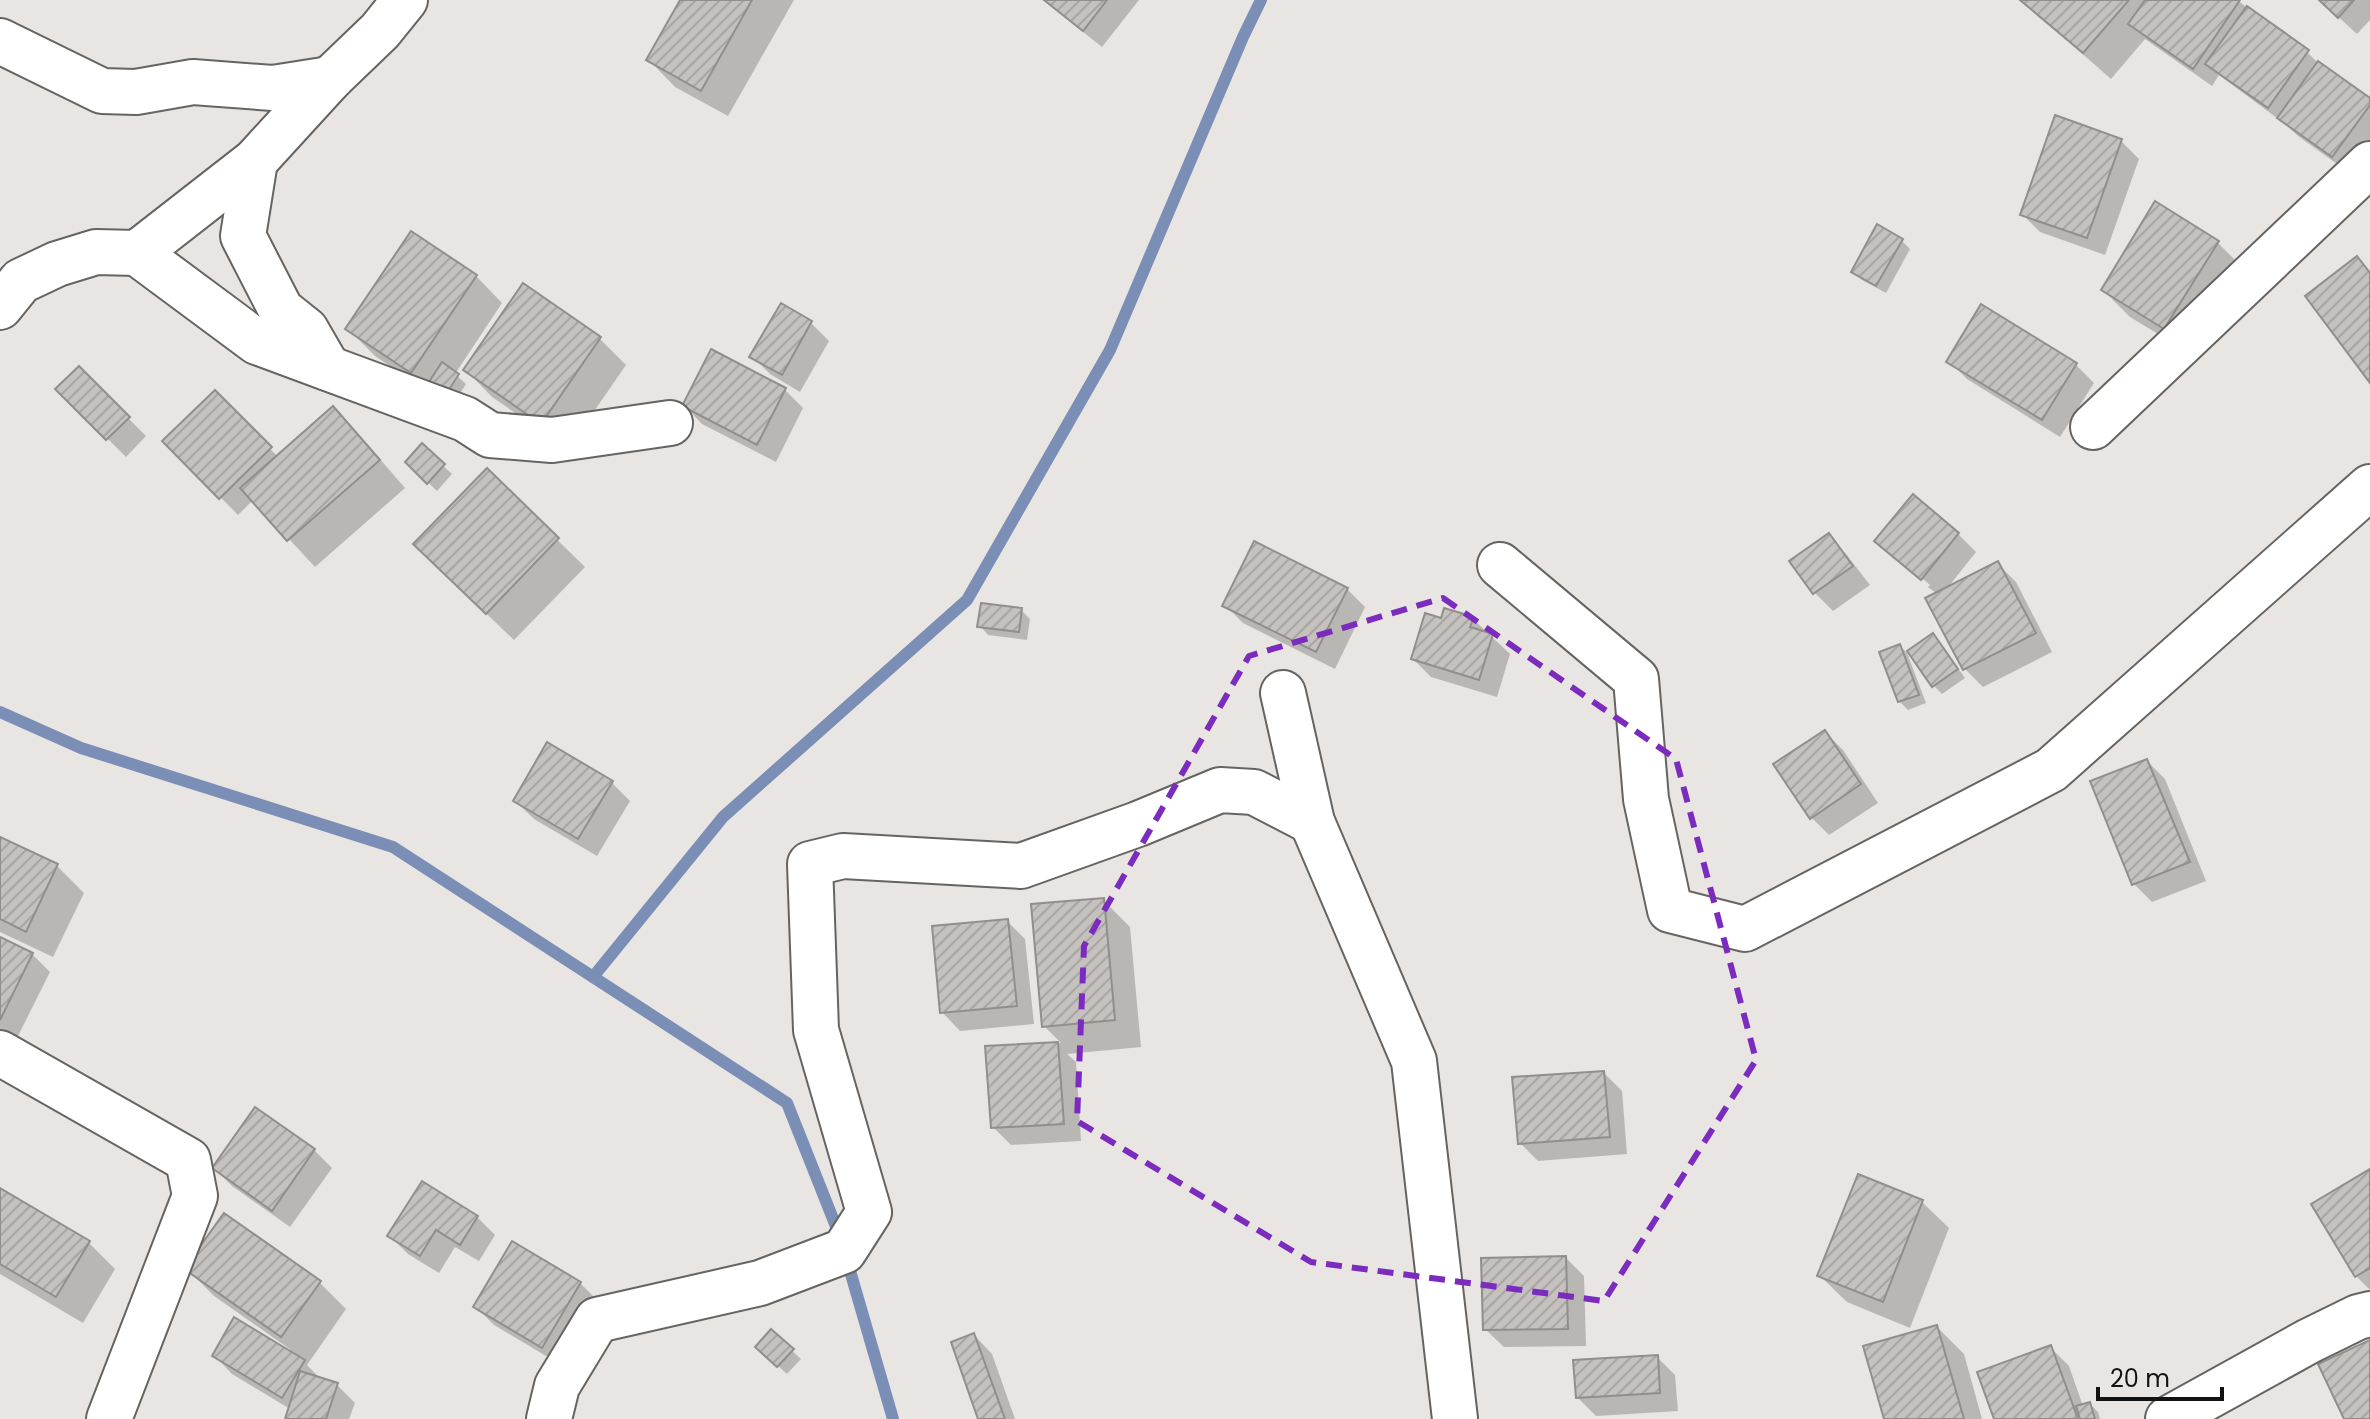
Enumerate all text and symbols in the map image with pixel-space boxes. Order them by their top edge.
scale bar [2098,1351,2222,1401]
text: 20 m [2110,1362,2170,1395]

